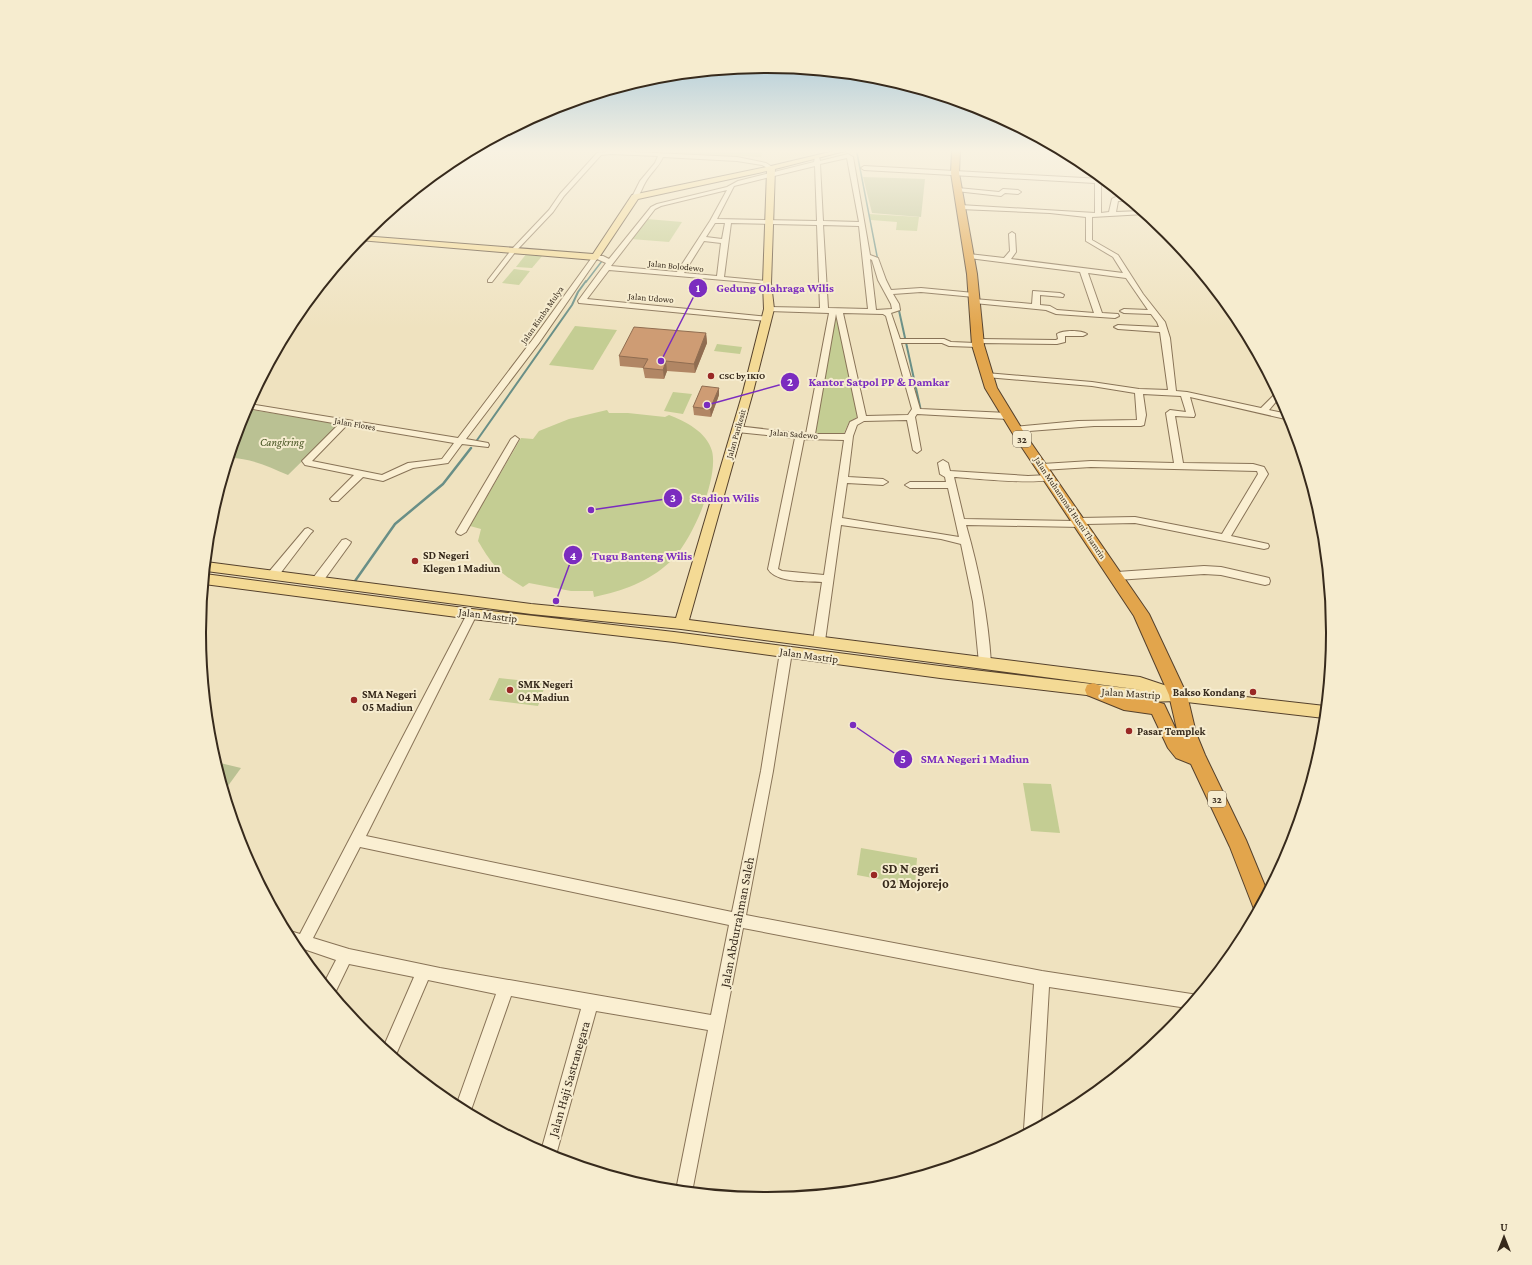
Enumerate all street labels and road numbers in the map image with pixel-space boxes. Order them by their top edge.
street label: Jalan Bolodewo [647,258,705,274]
street label: Jalan Rimba Mulya [518,284,566,346]
street label: Jalan Udowo [627,291,675,305]
street label: Jalan Parikesit [724,407,748,461]
street label: Jalan Flores [333,415,377,433]
street label: Jalan Sadewo [769,427,819,441]
road number: 32 [1013,431,1031,447]
street label: Jalan Muhammad Husni Thamrin [1032,454,1108,561]
street label: Jalan Mastrip [457,605,518,626]
street label: Jalan Mastrip [778,645,839,666]
street label: Jalan Mastrip [1100,685,1161,702]
road number: 32 [1208,791,1226,807]
street label: Jalan Abdurrahman Saleh [717,856,757,989]
street label: Jalan Haji Sastranegara [545,1020,594,1140]

